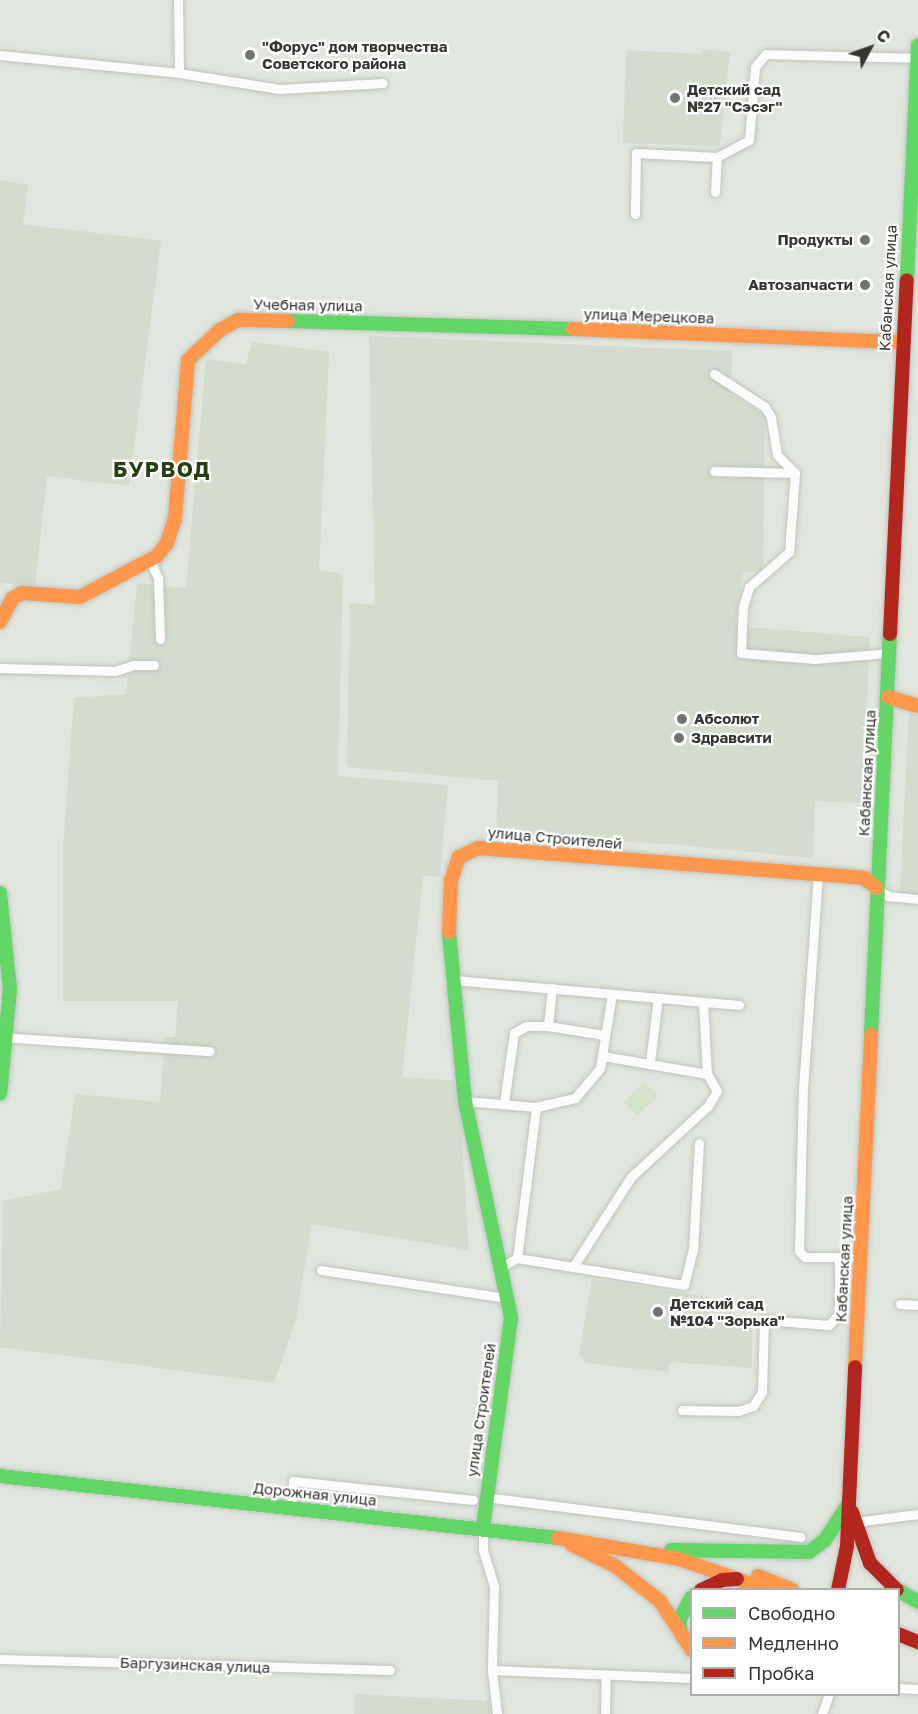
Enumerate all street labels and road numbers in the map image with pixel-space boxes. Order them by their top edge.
street label: Кабанская улица [876,224,900,352]
street label: Учебная улица [253,295,363,315]
street label: улица Мерецкова [583,305,715,327]
street label: Кабанская улица [855,709,879,837]
street label: улица Строителей [487,823,623,853]
street label: Кабанская улица [832,1195,856,1323]
street label: улица Строителей [463,1342,499,1478]
street label: Дорожная улица [253,1479,377,1509]
street label: Баргузинская улица [119,1653,271,1677]

